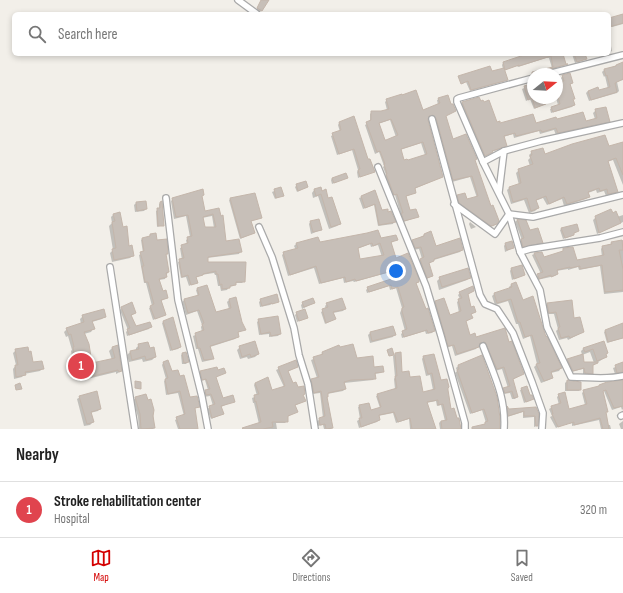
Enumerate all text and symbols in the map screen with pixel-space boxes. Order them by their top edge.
search box [12,12,611,56]
icon: search [26,23,48,45]
text: Search here [58,25,118,44]
north arrow [527,68,563,104]
your location [386,261,406,281]
pin: 1 [68,351,94,381]
text: Nearby [16,445,59,465]
text: Stroke rehabilitation center [54,492,201,511]
text: 1 [26,502,32,518]
text: 320 m [580,502,607,518]
text: Hospital [54,511,90,527]
tab: Map [90,547,112,584]
tab: Directions [293,547,330,584]
tab: Saved [511,547,533,584]

